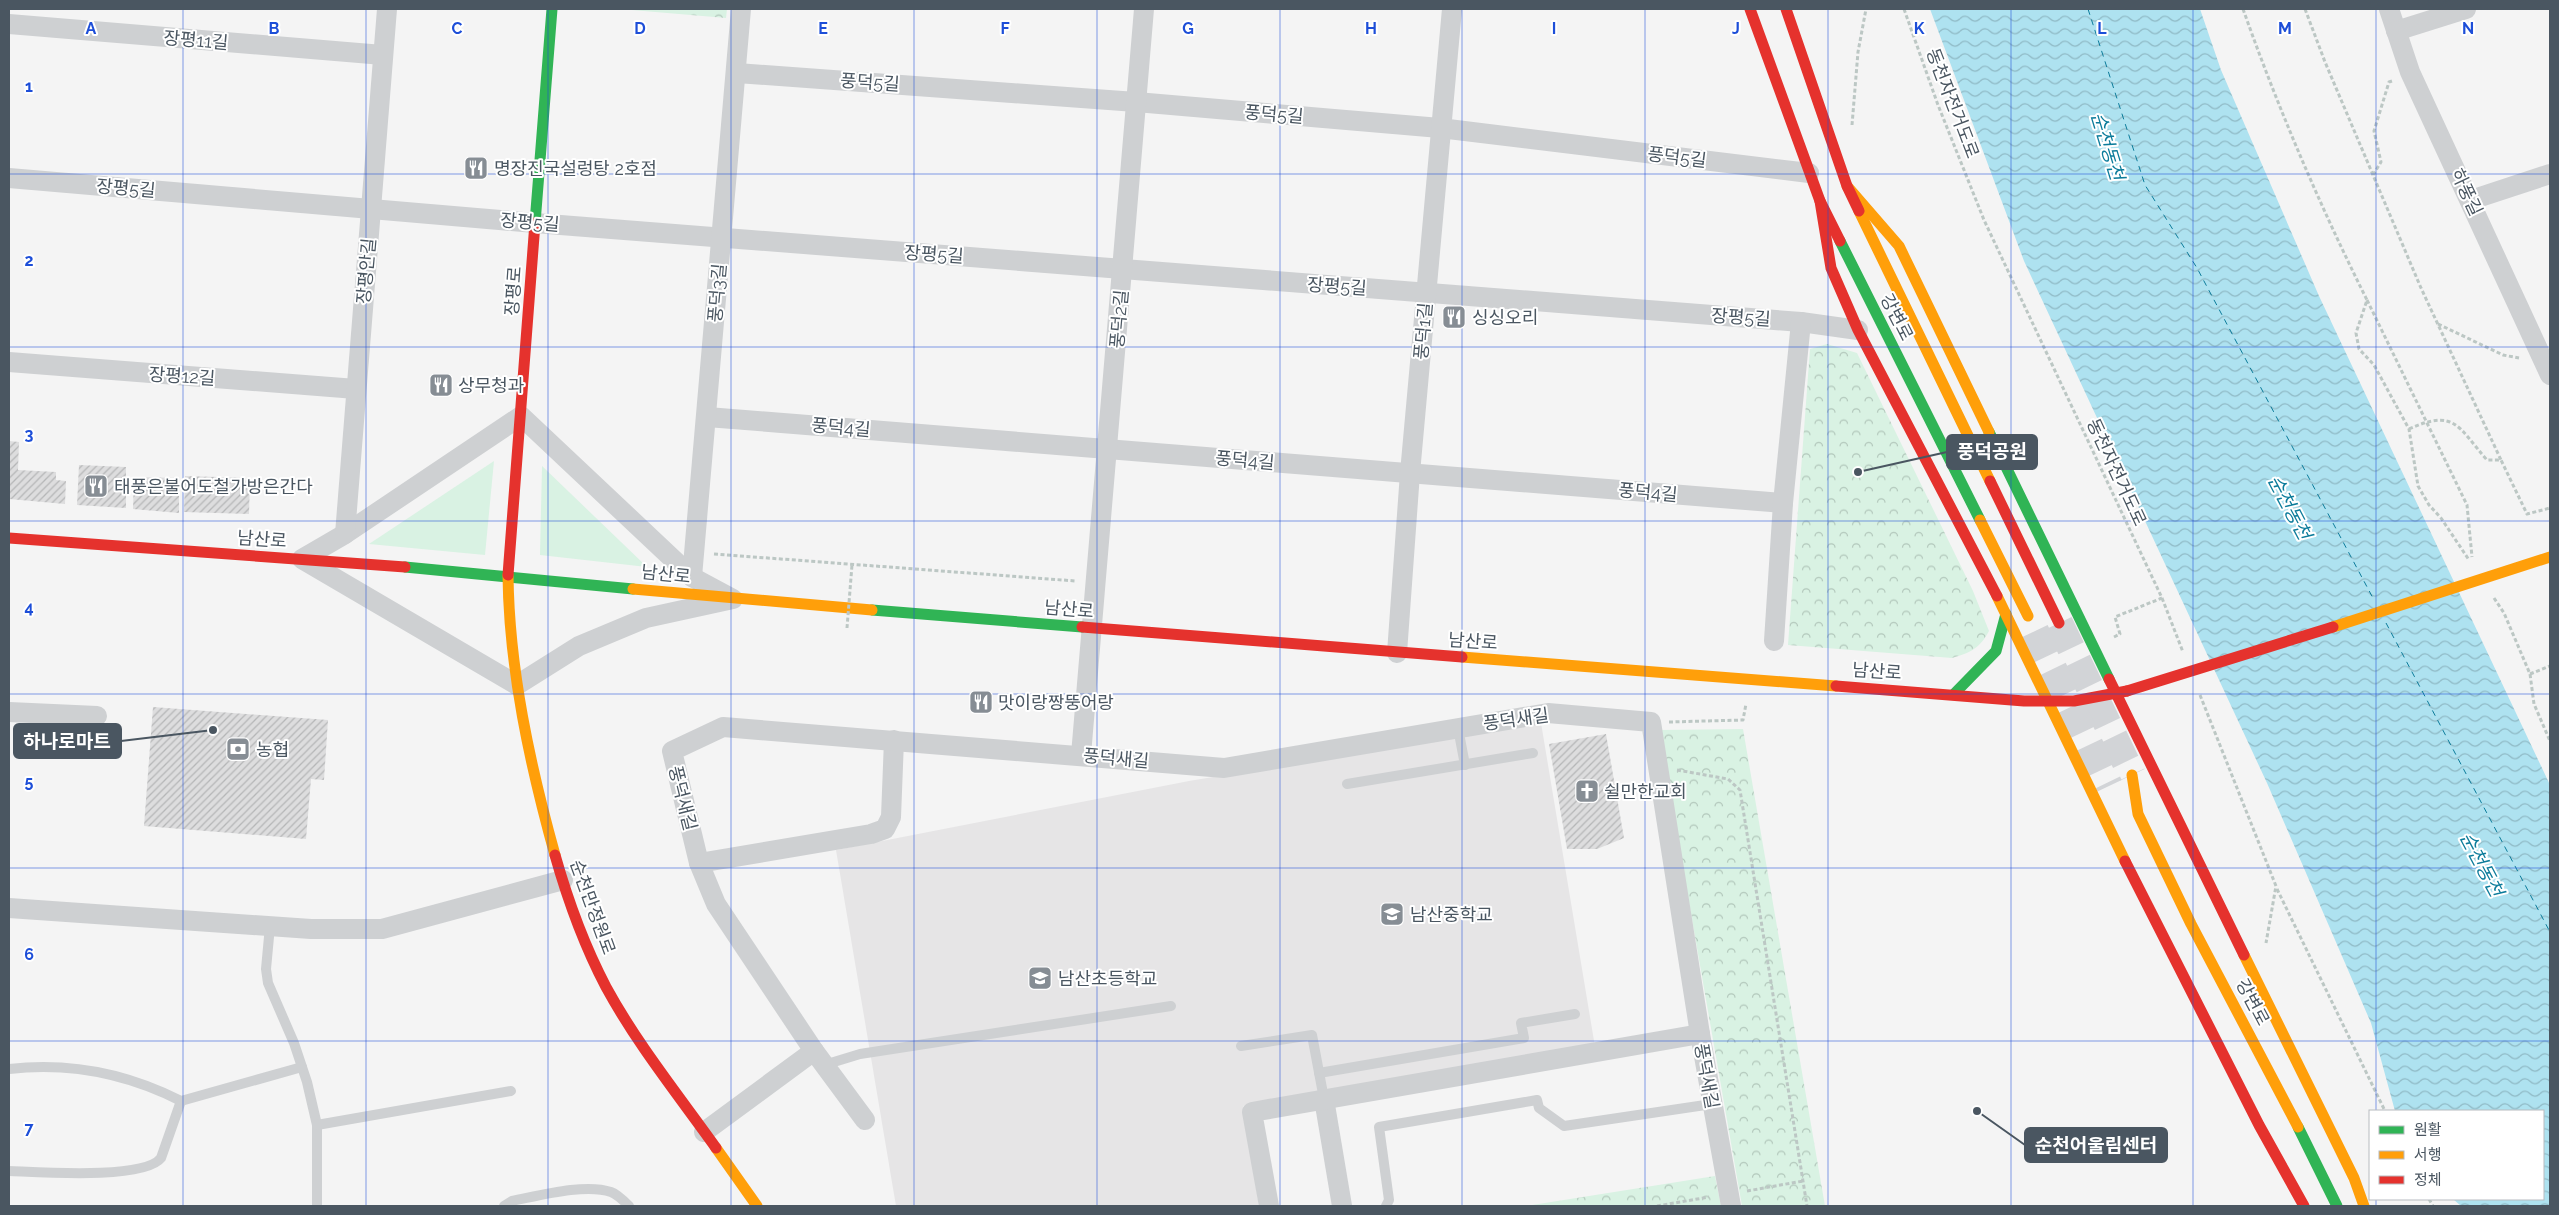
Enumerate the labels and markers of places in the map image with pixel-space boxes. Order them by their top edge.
restaurant icon: 명장진국설렁탕 2호점 [463,155,489,181]
place label: 명장진국설렁탕 2호점 [494,158,657,179]
restaurant icon: 싱싱오리 [1441,304,1467,330]
place label: 싱싱오리 [1472,307,1538,328]
restaurant icon: 상무청과 [428,372,454,398]
place label: 상무청과 [458,375,525,396]
callout: 풍덕공원 [1947,435,2037,469]
restaurant icon: 태풍은불어도철가방은간다 [83,473,109,499]
place label: 태풍은불어도철가방은간다 [114,476,313,497]
restaurant icon: 맛이랑짱뚱어랑 [968,689,994,715]
place label: 맛이랑짱뚱어랑 [998,692,1114,713]
callout: 하나로마트 [14,724,121,758]
bank icon: 농협 [225,736,251,762]
place label: 농협 [256,739,289,760]
church icon: 쉴만한교회 [1574,778,1600,804]
place label: 쉴만한교회 [1604,781,1687,802]
school or university icon: 남산중학교 [1379,901,1405,927]
place label: 남산중학교 [1410,904,1493,925]
school or university icon: 남산초등학교 [1027,965,1053,991]
place label: 남산초등학교 [1058,968,1157,989]
callout: 순천어울림센터 [2025,1128,2167,1162]

